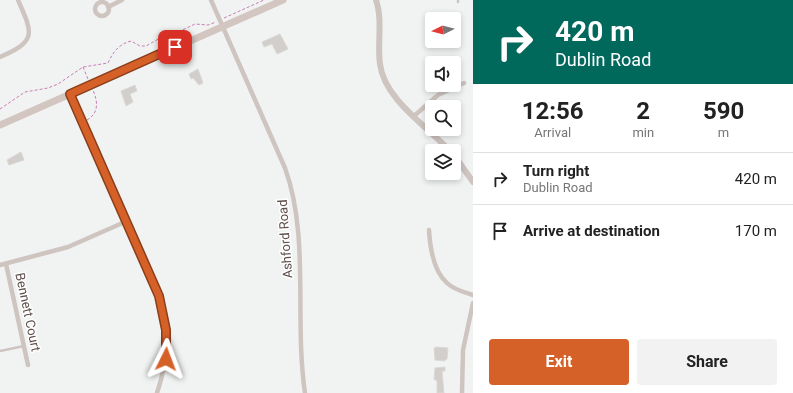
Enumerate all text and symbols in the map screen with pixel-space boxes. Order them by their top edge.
north arrow [425,12,461,48]
map controls [425,12,461,180]
text: 420 m [555,15,634,48]
icon: right [489,16,541,68]
pin [158,30,192,64]
icon: arrive [164,36,186,58]
text: Dublin Road [555,49,651,70]
button: sound [425,56,461,92]
text: 12:56 [522,97,584,125]
text: 2 [636,97,650,125]
text: 590 [703,97,744,125]
button: search [425,100,461,136]
text: Arrival [534,125,571,140]
text: min [632,125,654,140]
text: m [718,125,729,140]
button: layers [425,144,461,180]
text: Turn right [523,162,589,180]
icon: right [489,168,511,190]
text: 420 m [735,170,777,188]
text: Dublin Road [523,180,593,195]
street label: Ashford Road [275,199,295,279]
icon: arrive [489,220,511,242]
text: Arrive at destination [523,222,660,240]
text: 170 m [735,222,777,240]
street label: Bennett Court [12,271,44,353]
position arrow [145,338,187,380]
button: Exit [489,339,629,385]
button: Share [637,339,777,385]

